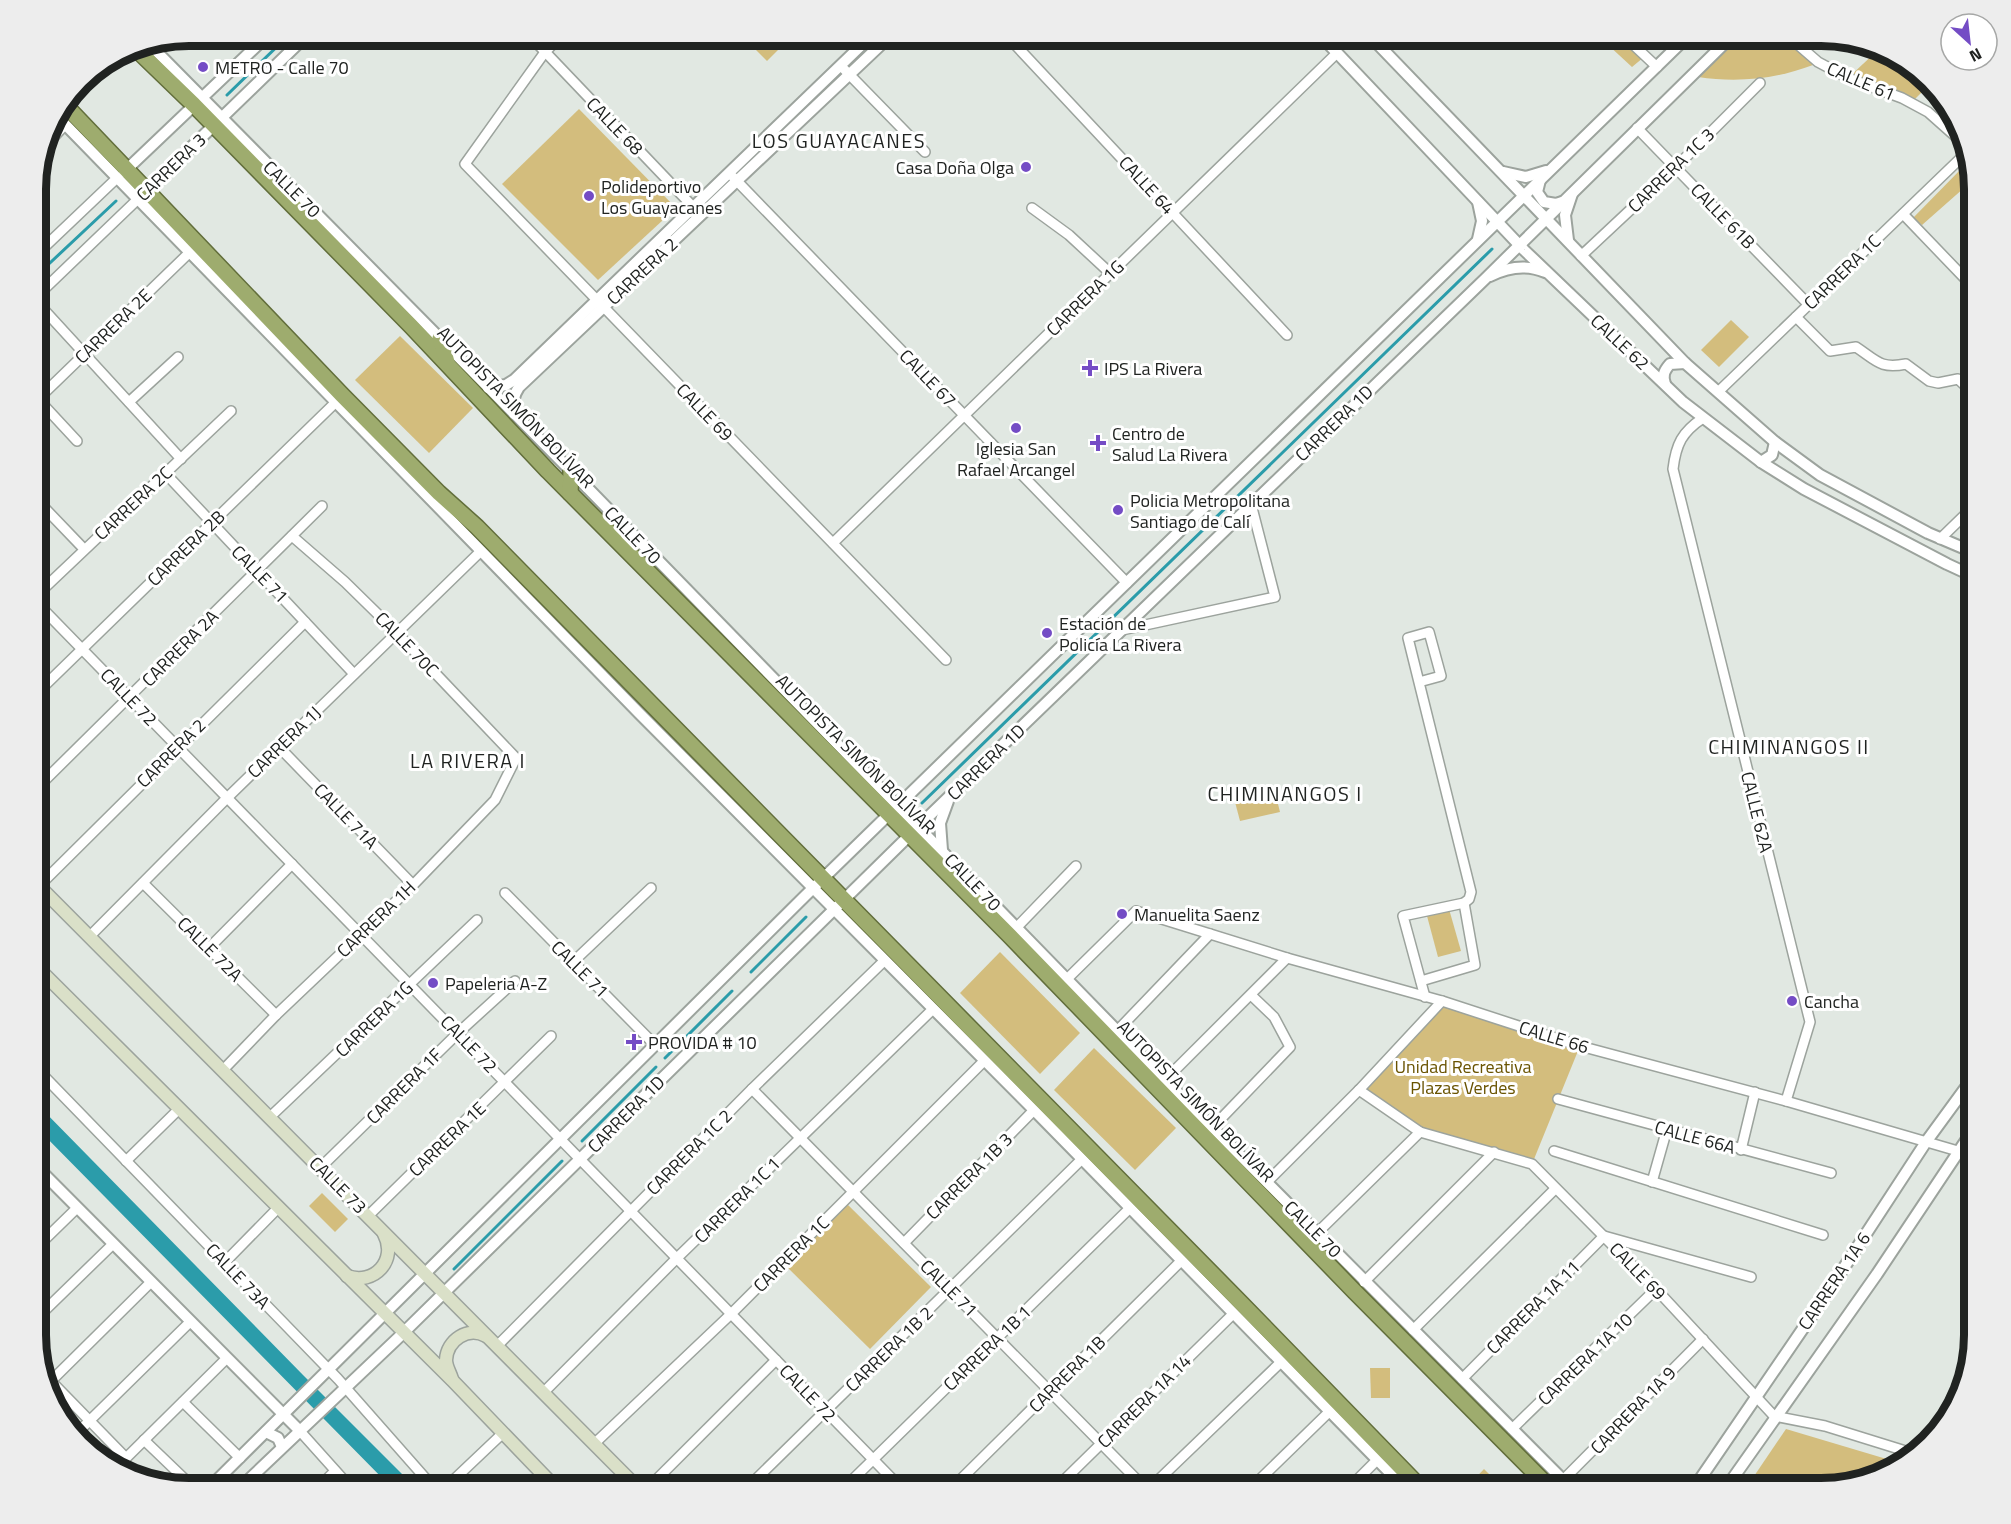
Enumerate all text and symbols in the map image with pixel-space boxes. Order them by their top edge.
north arrow [1939,12,1999,72]
text: N [1965,42,1986,69]
place label: METRO - Calle 70 [215,54,349,81]
street label: CALLE 61 [1823,55,1899,107]
marker: METRO - Calle 70 [196,60,210,74]
street label: CALLE 68 [580,91,650,161]
street label: CARRERA 1C 3 [1621,121,1721,219]
district label: LOS GUAYACANES [752,125,926,156]
street label: CARRERA 3 [130,127,212,207]
street label: CALLE 64 [1113,150,1181,220]
street label: CALLE 70 [257,154,327,224]
place label: Casa Doña Olga [896,154,1014,181]
marker: Casa Doña Olga [1019,160,1033,174]
place label: Polideportivo Los Guayacanes [601,173,722,221]
street label: CALLE 61B [1684,177,1762,255]
marker: Polideportivo Los Guayacanes [582,189,596,203]
street label: CARRERA 1C [1797,228,1887,316]
street label: CARRERA 2 [600,231,684,311]
street label: CARRERA 1G [1040,254,1130,342]
street label: CARRERA 2E [68,282,158,370]
street label: CALLE 62 [1585,308,1655,376]
street label: AUTOPISTA SIMÓN BOLÍVAR [431,320,601,494]
street label: CALLE 67 [893,343,963,413]
place label: IPS La Rivera [1104,355,1202,382]
marker: IPS La Rivera [1081,359,1099,377]
street label: CALLE 69 [670,377,740,447]
street label: CARRERA 1D [1289,379,1379,467]
place label: Centro de Salud La Rivera [1112,420,1227,468]
marker: Iglesia San Rafael Arcangel [1009,421,1023,435]
marker: Centro de Salud La Rivera [1089,434,1107,452]
place label: Iglesia San Rafael Arcangel [957,435,1075,483]
street label: CARRERA 2C [88,460,178,546]
place label: Policia Metropolitana Santiago de Calí [1130,487,1290,535]
street label: CALLE 70 [598,500,668,570]
marker: Policia Metropolitana Santiago de Calí [1111,503,1125,517]
street label: CARRERA 2B [141,504,231,592]
street label: CALLE 71 [225,539,295,609]
street label: CARRERA 2A [135,603,225,693]
street label: CALLE 70C [369,605,445,683]
place label: Estación de Policía La Rivera [1059,610,1181,658]
marker: Estación de Policía La Rivera [1040,626,1054,640]
street label: CALLE 72 [94,662,164,732]
street label: AUTOPISTA SIMÓN BOLÍVAR [770,668,942,840]
street label: CARRERA 1J [241,700,327,784]
street label: CARRERA 2 [130,712,212,794]
street label: CARRERA 1D [941,718,1031,806]
district label: CHIMINANGOS II [1708,731,1870,762]
district label: LA RIVERA I [410,745,526,776]
street label: CALLE 62A [1734,769,1780,856]
street label: CALLE 71A [308,777,385,855]
district label: CHIMINANGOS I [1207,778,1363,809]
street label: CALLE 70 [938,847,1008,917]
street label: CARRERA 1H [330,874,422,964]
place label: Manuelita Saenz [1134,901,1260,928]
marker: Manuelita Saenz [1115,907,1129,921]
street label: CALLE 72A [171,910,249,988]
street label: CALLE 71 [545,934,615,1004]
place label: Papeleria A-Z [445,970,547,997]
street label: CARRERA 1G [329,975,419,1063]
marker: Papeleria A-Z [426,976,440,990]
place label: Cancha [1804,988,1859,1015]
marker: Cancha [1785,994,1799,1008]
street label: CALLE 72 [434,1009,504,1079]
street label: AUTOPISTA SIMÓN BOLÍVAR [1111,1014,1281,1188]
street label: CALLE 66 [1516,1014,1592,1060]
place label: PROVIDA # 10 [648,1029,757,1056]
marker: PROVIDA # 10 [625,1033,643,1051]
street label: CARRERA 1F [360,1042,448,1130]
park label: Unidad Recreativa Plazas Verdes [1394,1053,1532,1101]
street label: CARRERA 1D [581,1069,671,1159]
street label: CARRERA 1E [402,1095,492,1183]
street label: CARRERA 1C 2 [640,1103,738,1201]
street label: CALLE 66A [1652,1113,1739,1161]
street label: CARRERA 1B 3 [919,1126,1019,1226]
street label: CALLE 73 [303,1150,373,1220]
street label: CARRERA 1C 1 [688,1151,786,1249]
street label: CALLE 70 [1278,1194,1348,1264]
street label: CARRERA 1C [747,1210,835,1298]
street label: CARRERA 1A 6 [1791,1227,1877,1335]
street label: CALLE 69 [1603,1236,1673,1306]
street label: CALLE 73A [200,1237,277,1315]
street label: CALLE 71 [914,1253,984,1323]
street label: CARRERA 1A 11 [1480,1254,1586,1360]
street label: CARRERA 1B 1 [937,1299,1037,1397]
street label: CARRERA 1B 2 [839,1300,939,1398]
street label: CARRERA 1A 10 [1531,1306,1639,1412]
street label: CARRERA 1B [1022,1329,1112,1419]
street label: CARRERA 1A 14 [1091,1348,1197,1454]
street label: CALLE 72 [773,1358,843,1428]
street label: CARRERA 1A 9 [1584,1360,1682,1460]

